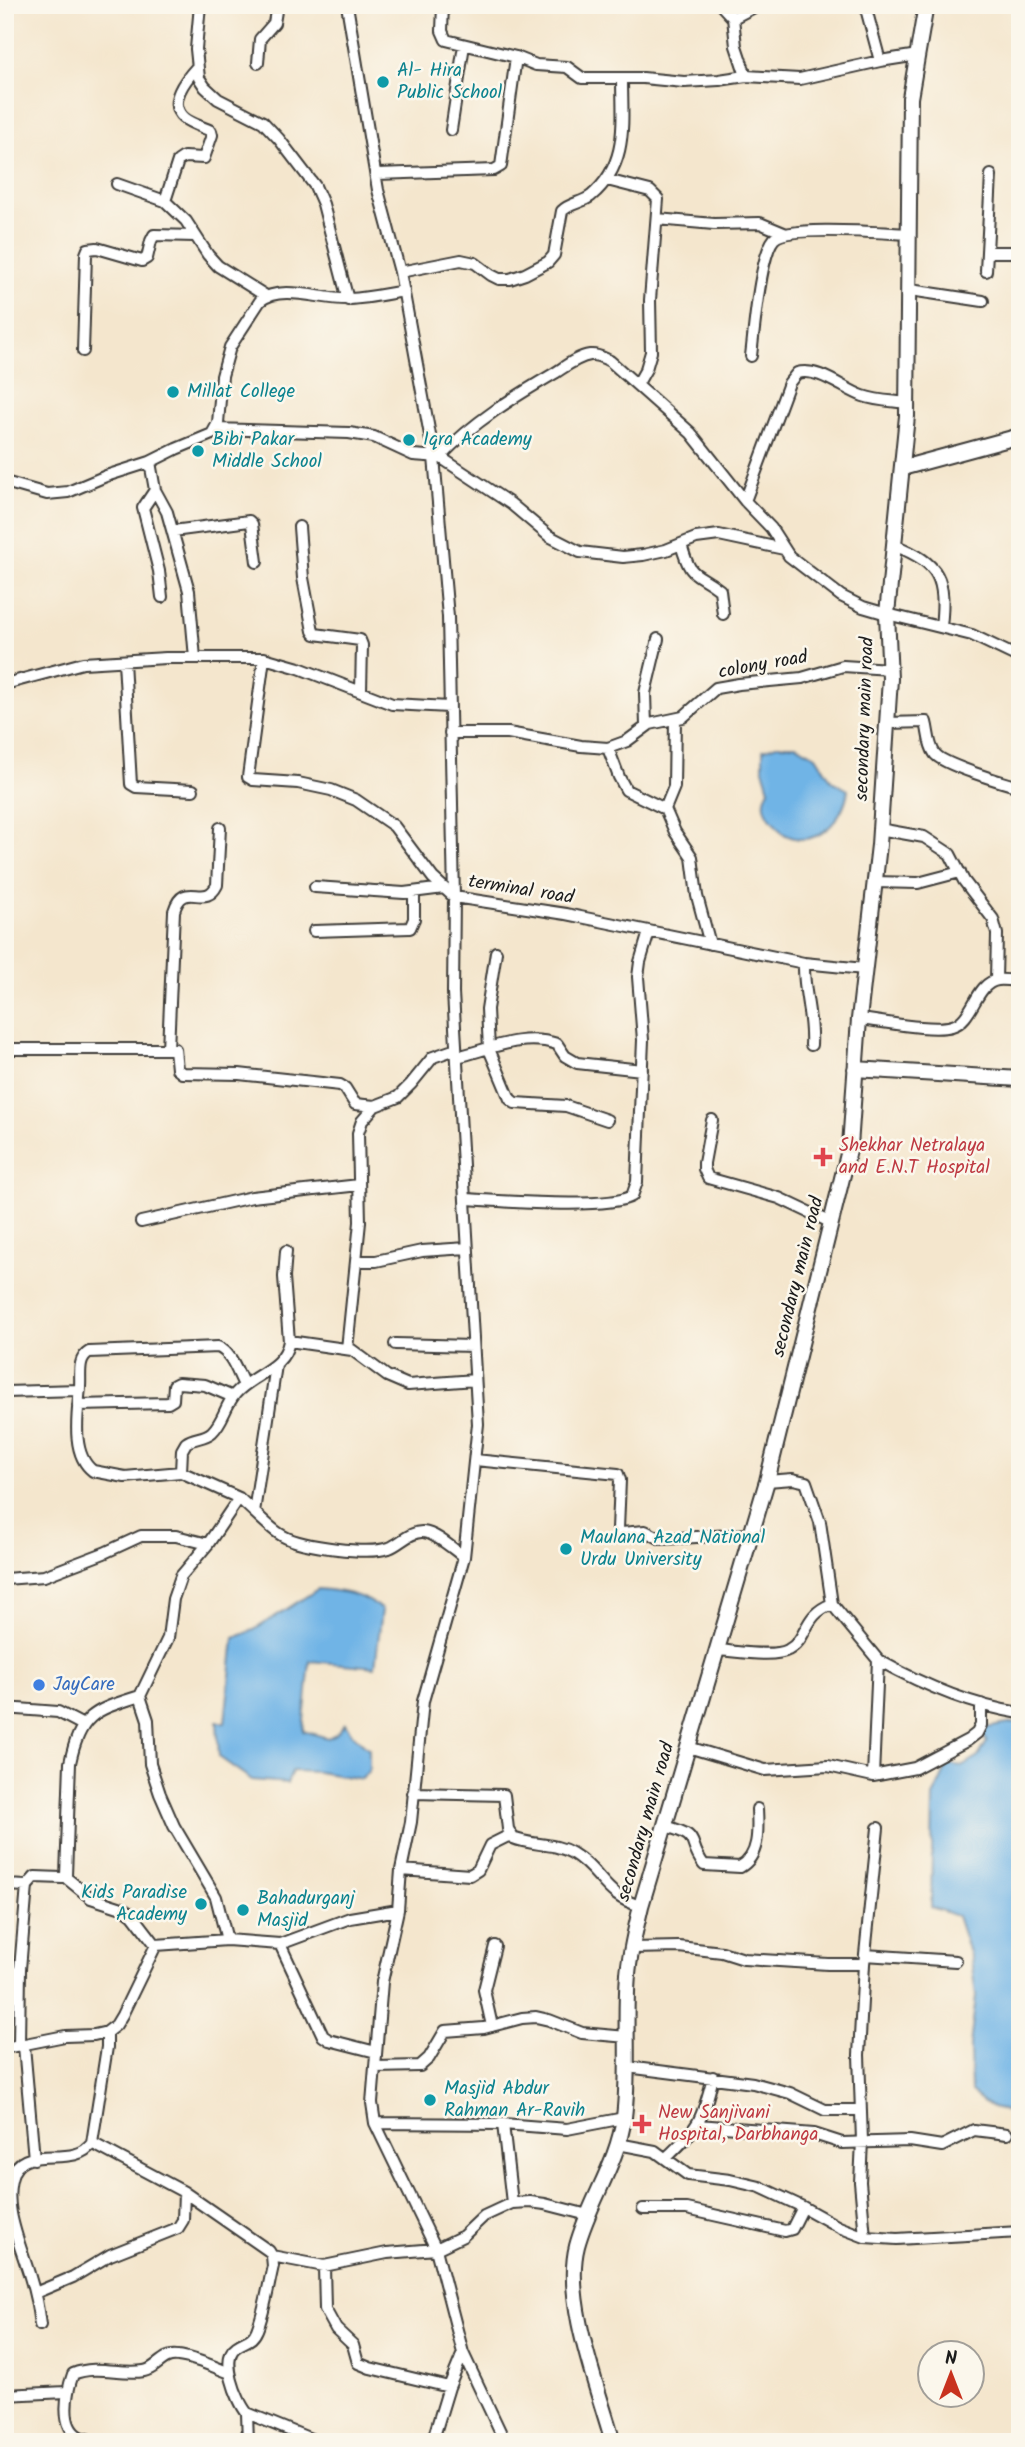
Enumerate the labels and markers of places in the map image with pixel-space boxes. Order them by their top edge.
place label: Al- Hira Public School [397,56,503,108]
marker: Al- Hira Public School [375,74,391,90]
place label: Millat College [187,377,296,407]
marker: Millat College [165,384,181,400]
place label: Bibi Pakar Middle School [212,425,322,477]
place label: Iqra Academy [423,425,533,455]
marker: Iqra Academy [401,432,417,448]
marker: Bibi Pakar Middle School [190,443,206,459]
place label: Shekhar Netralaya and E.N.T Hospital [839,1131,990,1183]
marker: Shekhar Netralaya and E.N.T Hospital [813,1147,833,1167]
place label: Maulana Azad National Urdu University [580,1523,765,1575]
marker: Maulana Azad National Urdu University [558,1541,574,1557]
place label: JayCare [53,1670,115,1700]
marker: JayCare [31,1677,47,1693]
place label: Kids Paradise Academy [81,1878,188,1930]
place label: Bahadurganj Masjid [257,1884,356,1936]
marker: Kids Paradise Academy [193,1896,209,1912]
marker: Bahadurganj Masjid [235,1902,251,1918]
place label: Masjid Abdur Rahman Ar-Ravih [444,2074,585,2126]
marker: Masjid Abdur Rahman Ar-Ravih [422,2092,438,2108]
place label: New Sanjivani Hospital, Darbhanga [658,2098,819,2150]
marker: New Sanjivani Hospital, Darbhanga [632,2114,652,2134]

